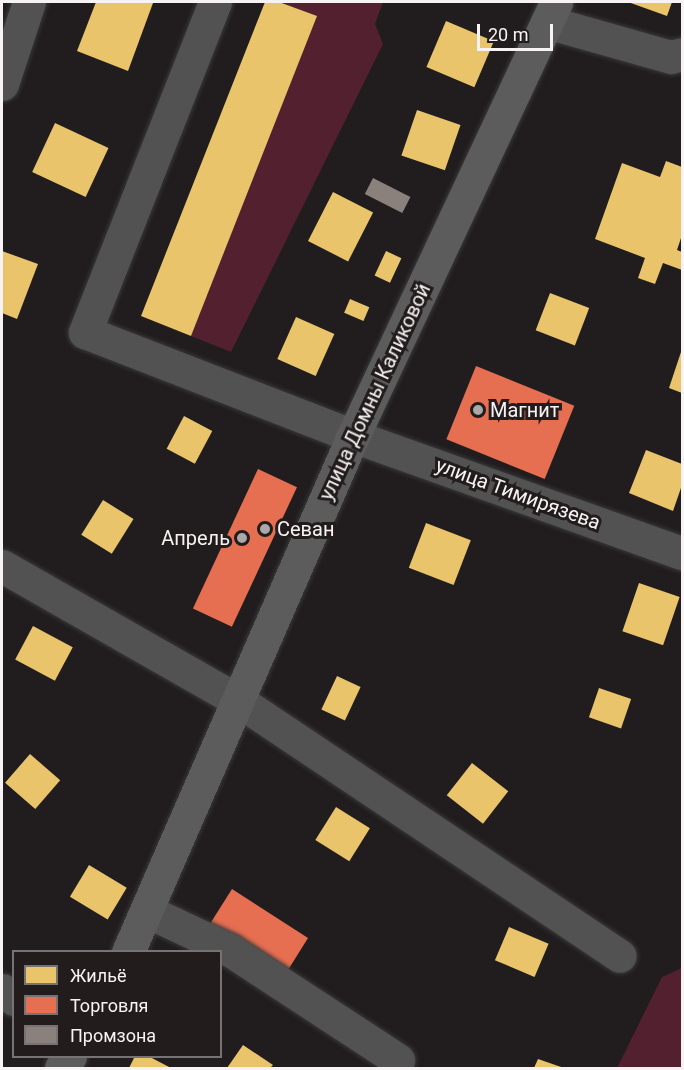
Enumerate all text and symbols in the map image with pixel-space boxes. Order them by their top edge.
scale bar [480,12,556,50]
text: 20 m [488,24,528,45]
street label: улица Домны Каликовой [314,280,436,504]
place label: Магнит [490,398,559,422]
marker: Магнит [471,403,485,417]
street label: улица Тимирязева [432,453,604,535]
place label: Севан [277,517,334,541]
marker: Севан [258,522,272,536]
place label: Апрель [161,526,230,550]
marker: Апрель [235,531,249,545]
legend [12,950,222,1058]
text: Жильё [70,965,126,986]
text: Торговля [70,995,148,1016]
text: Промзона [70,1025,156,1046]

